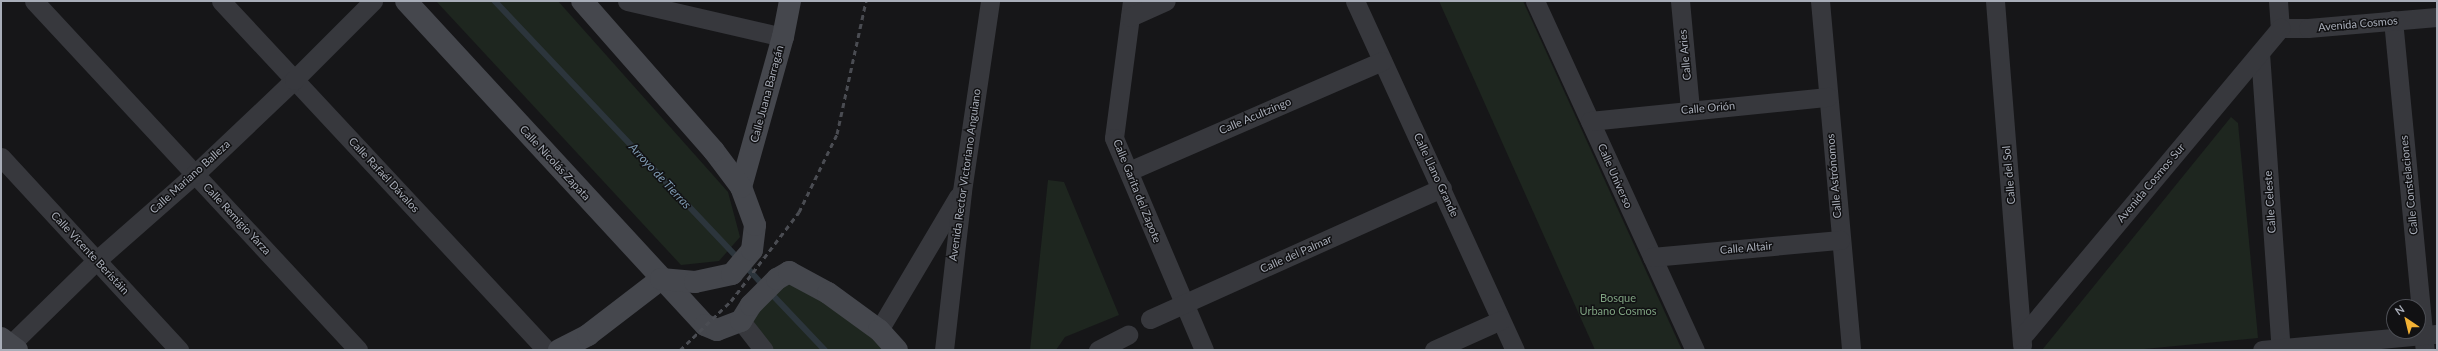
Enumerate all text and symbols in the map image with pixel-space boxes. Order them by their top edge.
street label: Avenida Cosmos [2318,14,2398,34]
street label: Calle Aries [1676,29,1694,81]
street label: Calle Juana Barragán [748,44,786,144]
street label: Avenida Rector Victoriano Anguiano [946,88,984,262]
street label: Calle Acultzingo [1217,95,1293,137]
street label: Calle Orión [1680,99,1736,117]
street label: Calle Nicolás Zapata [517,123,593,203]
street label: Calle Llano Grande [1411,131,1461,219]
street label: Calle Astrónomos [1824,133,1844,219]
street label: Calle Rafaél Dávalos [346,135,422,215]
street label: Calle Constelaciones [2397,135,2421,235]
street label: Calle Garita del Zapote [1110,137,1164,245]
street label: Calle Mariano Balleza [147,138,233,216]
water label: Arroyo de Tierras [626,140,694,212]
street label: Avenida Cosmos Sur [2114,141,2188,225]
street label: Calle Universo [1595,142,1635,210]
street label: Calle del Sol [2000,145,2018,205]
street label: Calle Celeste [2261,170,2279,234]
street label: Calle Remigio Yarza [200,180,274,258]
street label: Calle Vicente Beristáin [48,209,132,297]
street label: Calle del Palmar [1258,232,1334,276]
street label: Calle Altair [1719,239,1773,257]
park label: Bosque Urbano Cosmos [1579,292,1657,318]
north arrow [2386,299,2426,339]
text: N [2392,302,2407,317]

